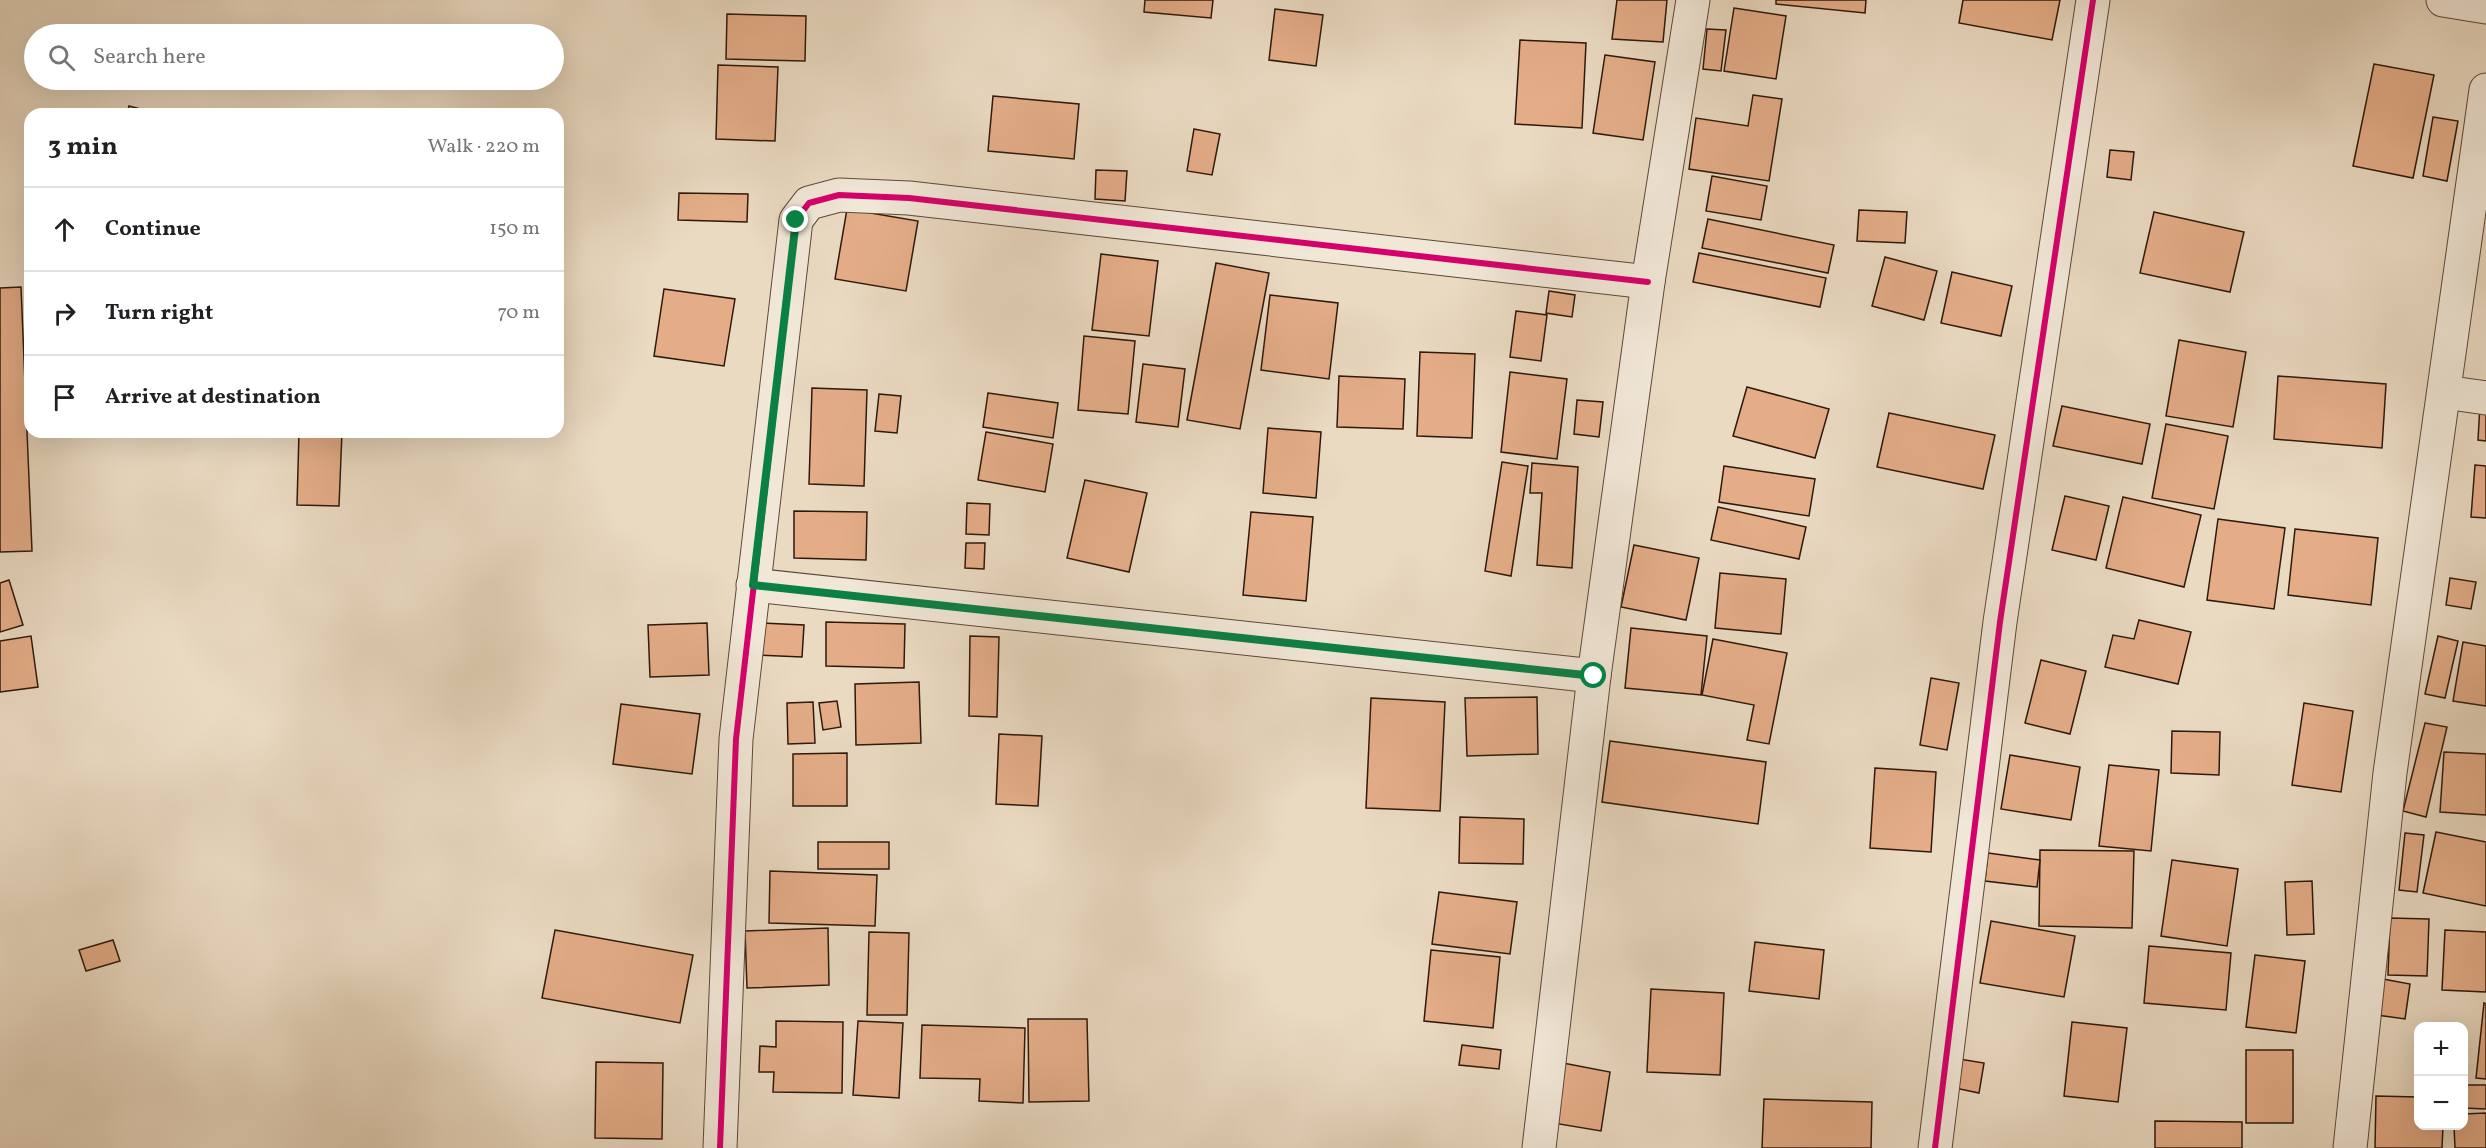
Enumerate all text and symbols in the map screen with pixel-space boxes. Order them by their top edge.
search box [24,24,564,90]
icon: search [45,41,78,74]
text: Search here [93,42,206,73]
text: 3 min [48,129,118,165]
text: Walk · 220 m [428,133,540,161]
route end [782,206,808,232]
icon: ahead [48,213,81,246]
text: Continue [105,214,201,245]
text: 150 m [489,215,540,243]
icon: right [48,297,81,330]
text: Turn right [105,298,213,329]
text: 70 m [497,299,540,327]
icon: arrive [48,381,81,414]
text: Arrive at destination [105,382,321,413]
route start [1580,662,1606,688]
map controls [2414,1022,2468,1130]
button: + [2414,1022,2468,1076]
button: − [2414,1076,2468,1130]

